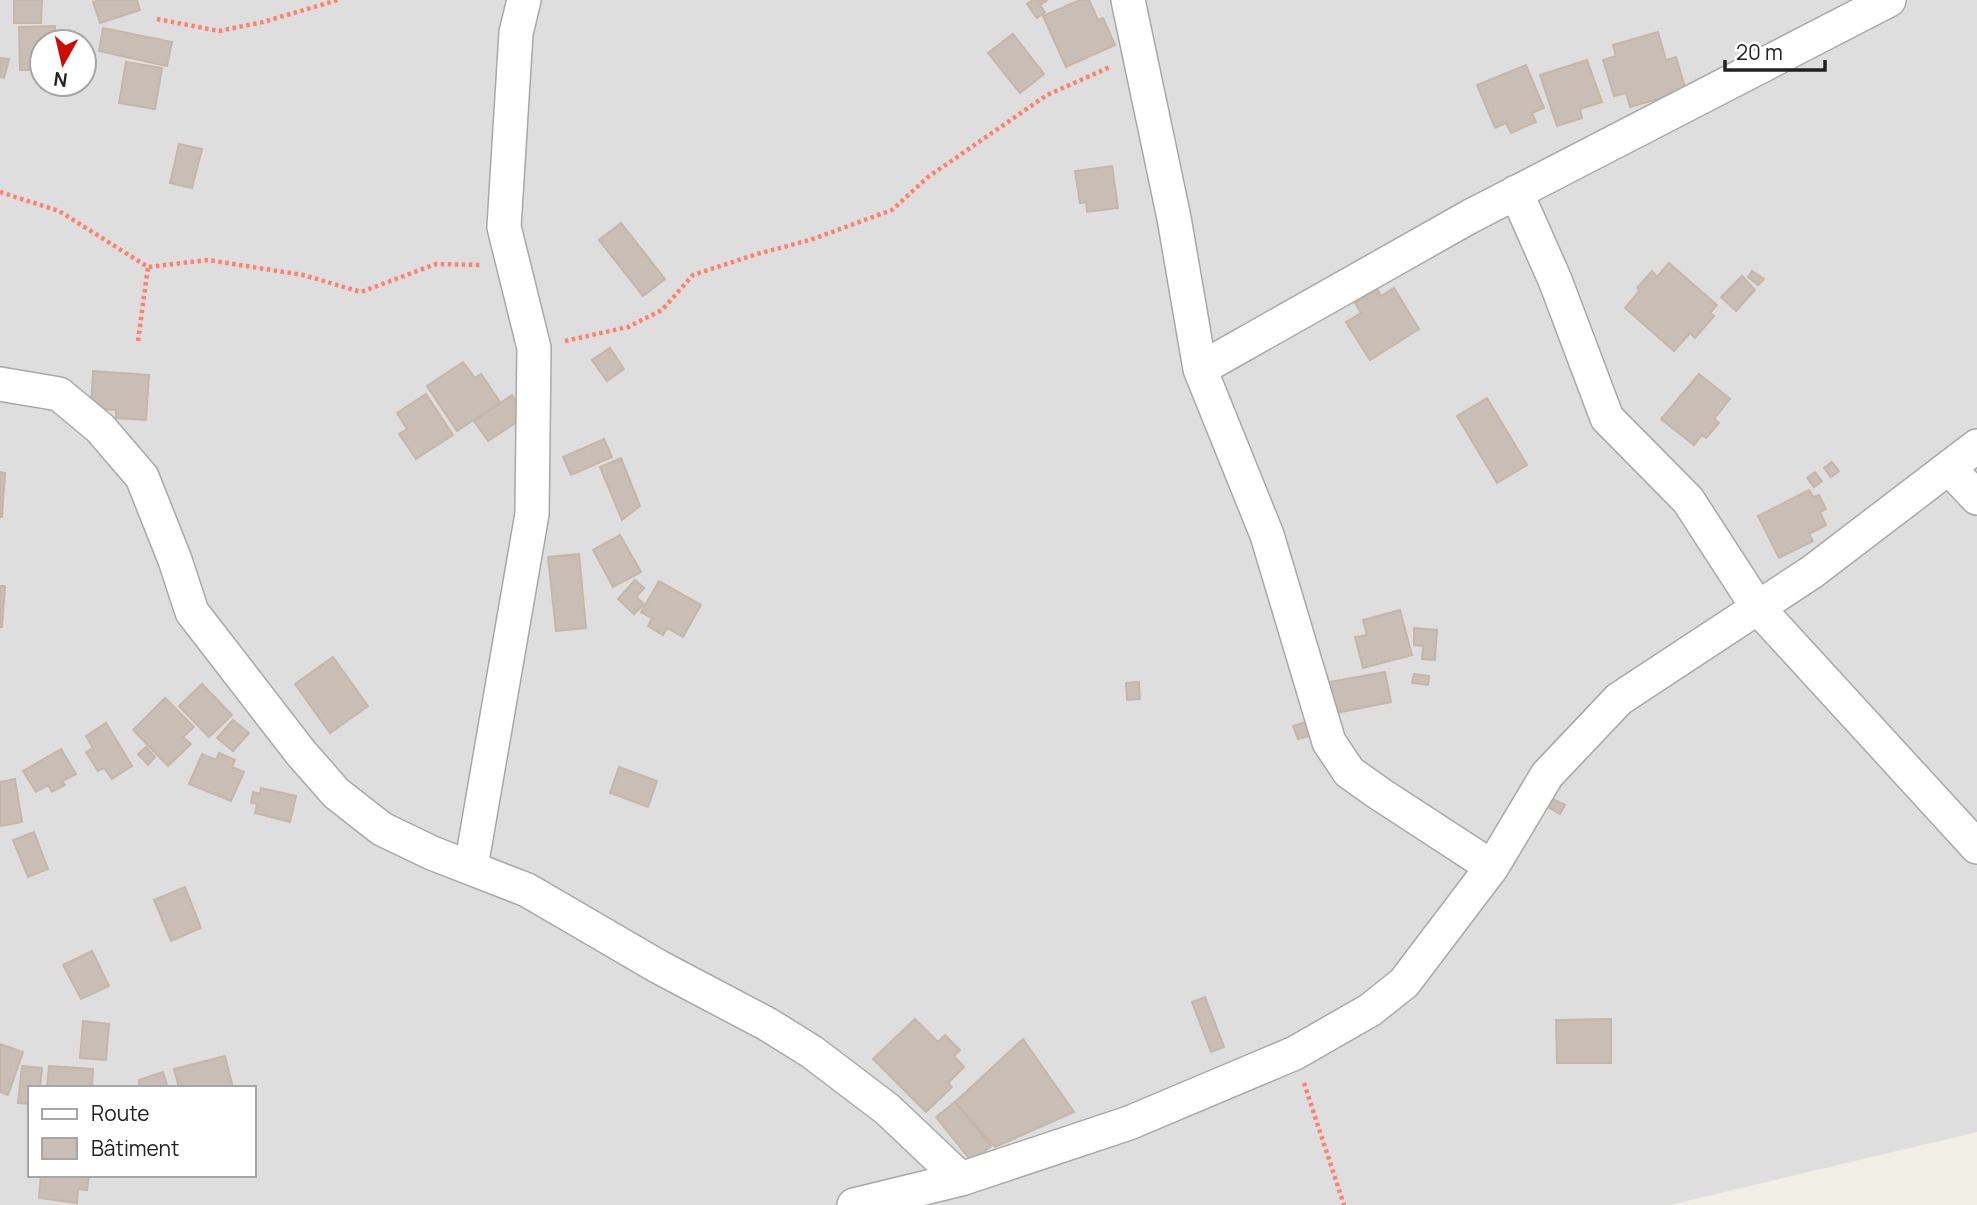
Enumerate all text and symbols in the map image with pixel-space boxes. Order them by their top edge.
north arrow [28,28,98,98]
scale bar [1725,28,1825,72]
text: 20 m [1736,38,1783,66]
text: N [52,66,69,94]
legend [28,1086,256,1177]
text: Route [91,1099,149,1127]
text: Bâtiment [91,1134,179,1162]

